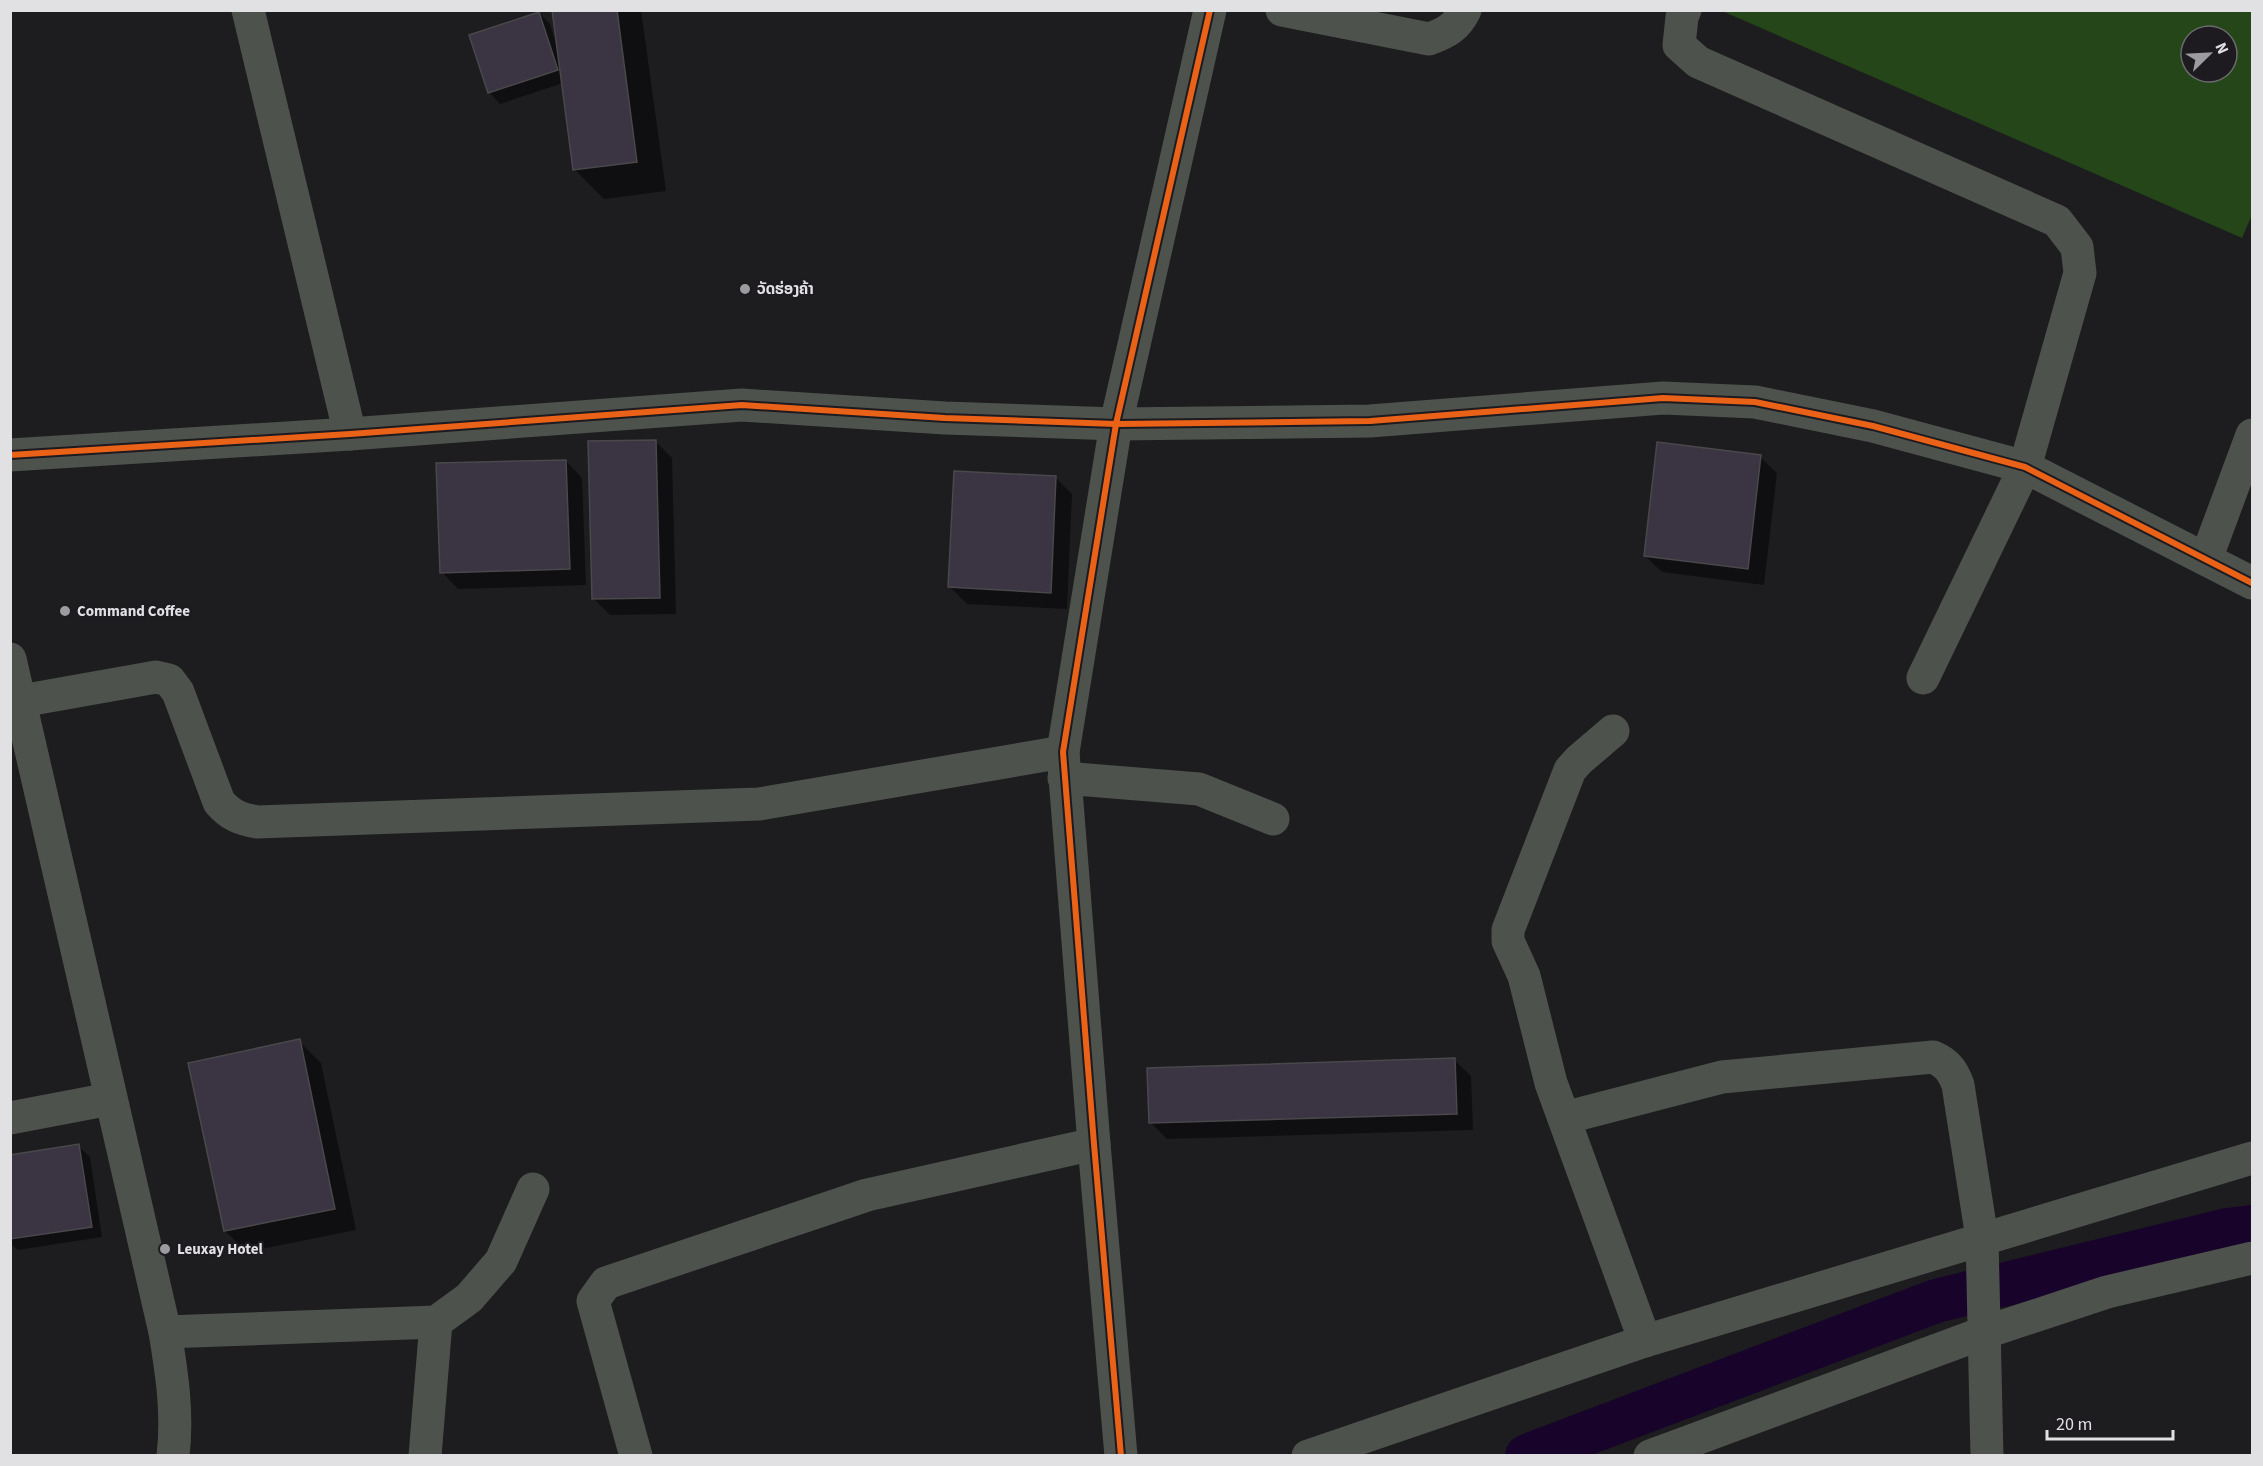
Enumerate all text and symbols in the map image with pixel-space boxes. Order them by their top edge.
north arrow [2179,24,2239,84]
text: N [2210,39,2234,58]
place label: ວັດຮ່ອງຄ້າ [757,279,814,300]
marker: ວັດຮ່ອງຄ້າ [738,282,752,296]
place label: Command Coffee [77,601,190,622]
marker: Command Coffee [58,604,72,618]
place label: Leuxay Hotel [177,1239,263,1260]
marker: Leuxay Hotel [158,1242,172,1256]
scale bar [2047,1403,2173,1441]
text: 20 m [2056,1412,2092,1437]

